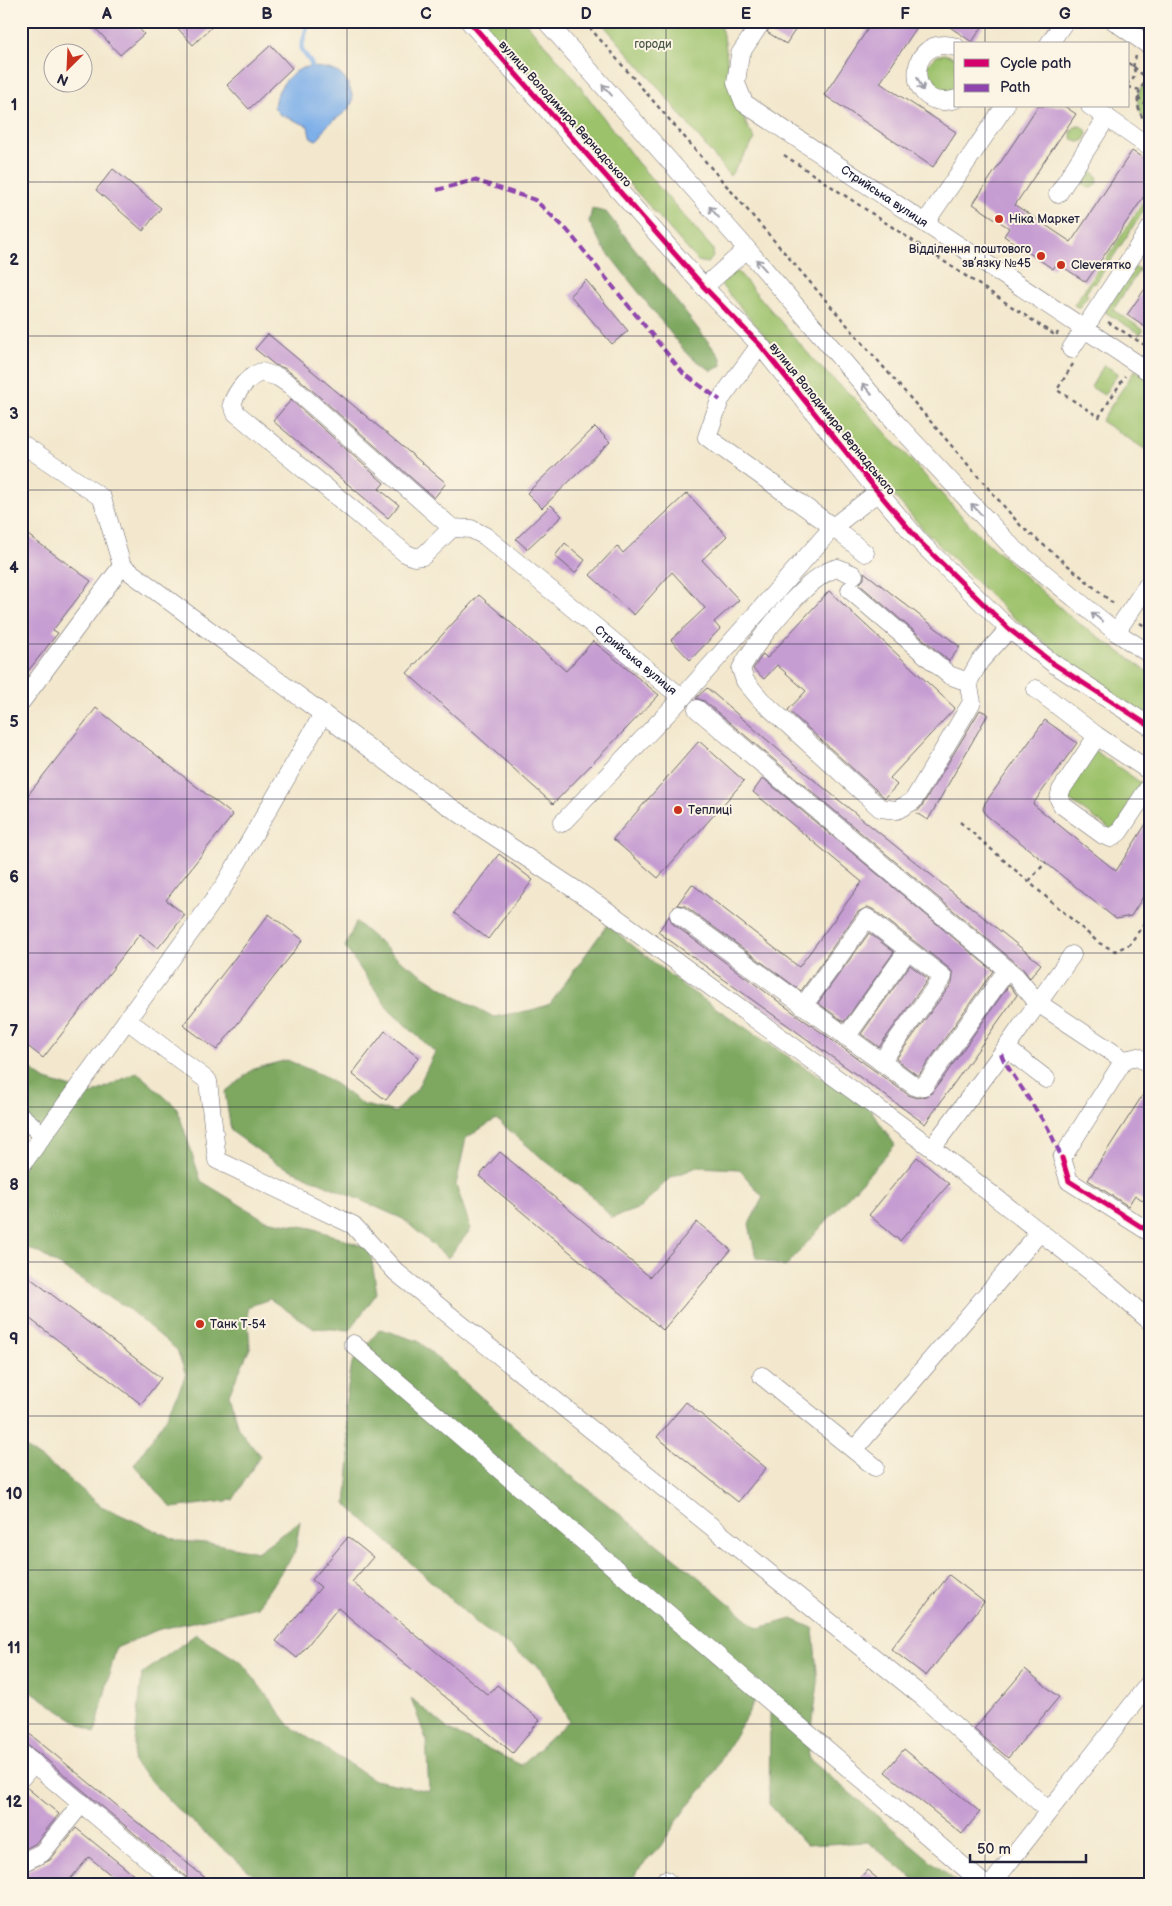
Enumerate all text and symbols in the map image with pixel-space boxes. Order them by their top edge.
text: A [101,5,112,24]
text: B [261,5,273,24]
text: C [420,5,432,24]
text: D [580,5,592,24]
text: E [741,5,751,24]
text: F [900,5,910,24]
text: G [1059,5,1071,24]
park label: городи [634,37,672,52]
street label: вулиця Володимира Вернадського [495,38,635,190]
north arrow [42,42,92,92]
legend [954,42,1130,108]
text: Cycle path [1000,54,1071,73]
text: N [55,70,71,89]
one-way arrow [916,76,926,91]
text: Path [1000,78,1030,97]
one-way arrow [601,84,613,97]
text: 1 [11,96,17,115]
street label: Стрийська вулиця [838,162,931,231]
one-way arrow [709,206,720,219]
place label: Ніка Маркет [1009,212,1080,227]
marker: Ніка Маркет [993,213,1005,225]
place label: Відділення поштового зв’язку №45 [909,242,1031,271]
marker: Відділення поштового зв’язку №45 [1035,250,1047,262]
text: 2 [9,251,19,270]
place label: Cleverятко [1071,258,1131,273]
one-way arrow [755,259,766,272]
marker: Cleverятко [1055,259,1067,271]
street label: вулиця Володимира Вернадського [766,340,898,498]
one-way arrow [861,382,872,395]
text: 3 [9,405,19,424]
one-way arrow [970,502,982,515]
text: 4 [9,559,19,578]
one-way arrow [1091,611,1104,622]
street label: Стрийська вулиця [592,622,680,698]
text: 5 [9,713,19,732]
place label: Теплиці [688,803,732,818]
marker: Теплиці [672,804,684,816]
text: 6 [9,868,19,887]
text: 7 [10,1022,19,1041]
text: 8 [9,1176,19,1195]
place label: Танк Т-54 [210,1317,267,1332]
marker: Танк Т-54 [194,1318,206,1330]
text: 9 [9,1330,19,1349]
text: 10 [6,1485,22,1504]
text: 11 [7,1639,21,1658]
text: 12 [6,1793,23,1812]
scale bar [970,1831,1086,1863]
text: 50 m [977,1840,1011,1859]

